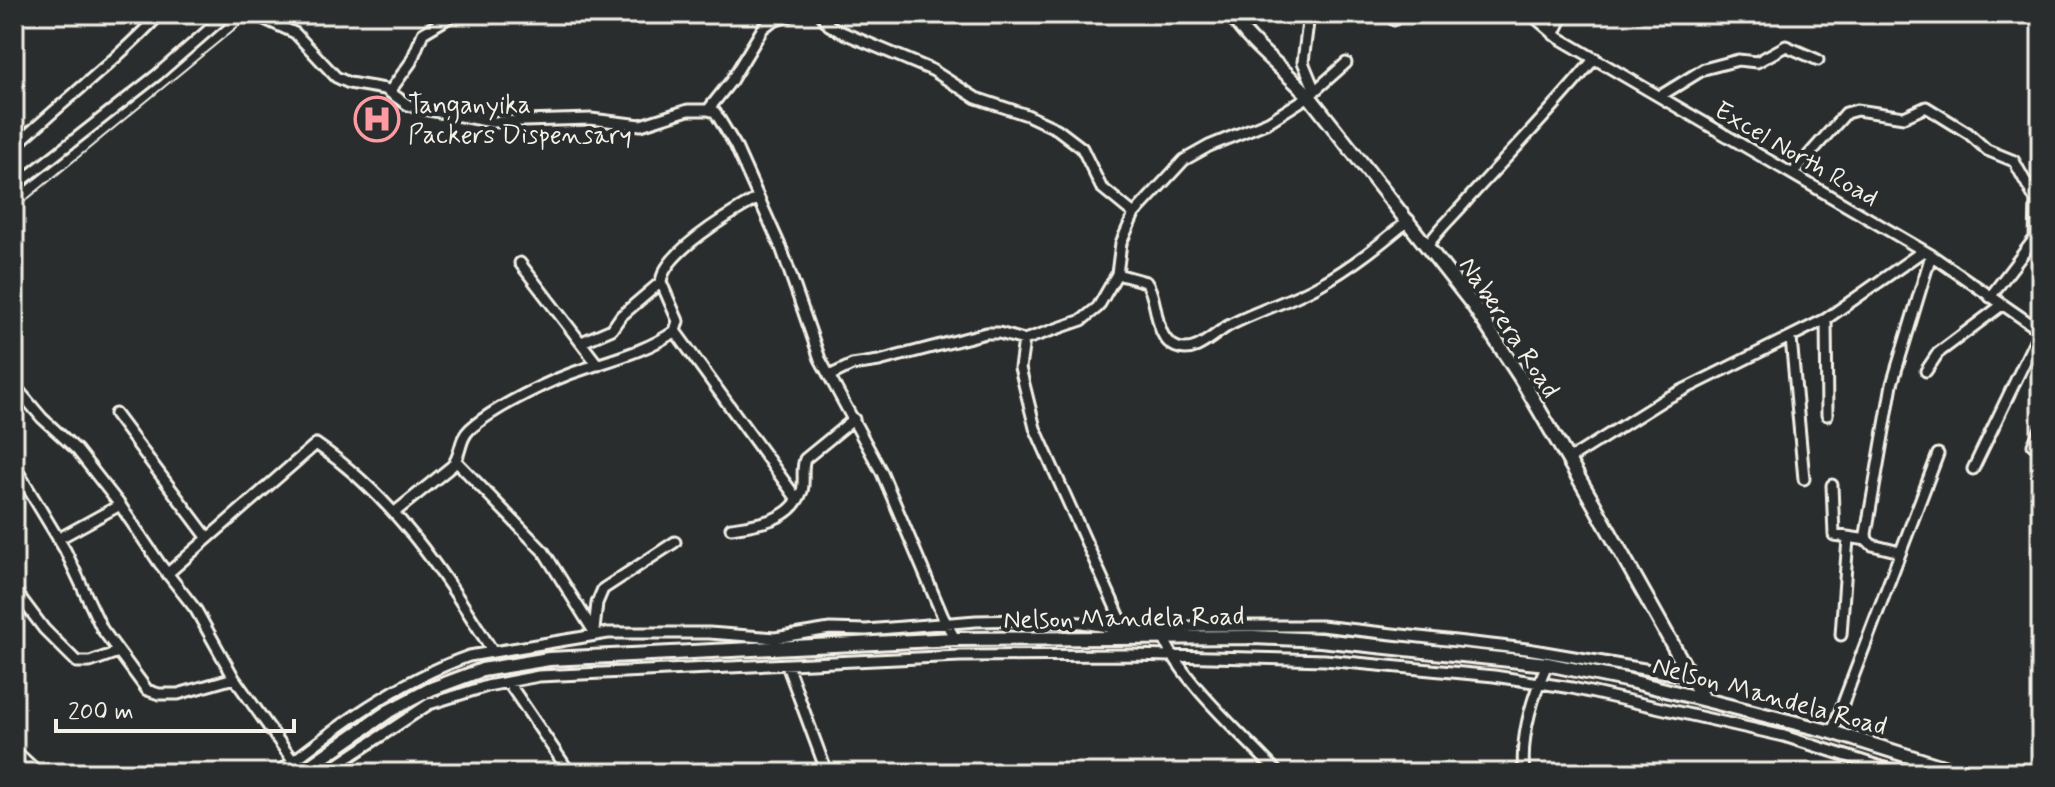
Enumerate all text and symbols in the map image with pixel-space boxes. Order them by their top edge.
place label: Tanganyika Packers Dispensary [408,89,632,153]
street label: Excel North Road [1708,94,1884,216]
hospital icon: Tanganyika Packers Dispensary [353,95,401,143]
street label: Naberera Road [1450,251,1567,405]
street label: Nelson Mandela Road [1003,600,1245,638]
street label: Nelson Mandela Road [1649,649,1890,745]
scale bar [56,683,294,733]
text: 200 m [68,697,134,728]

